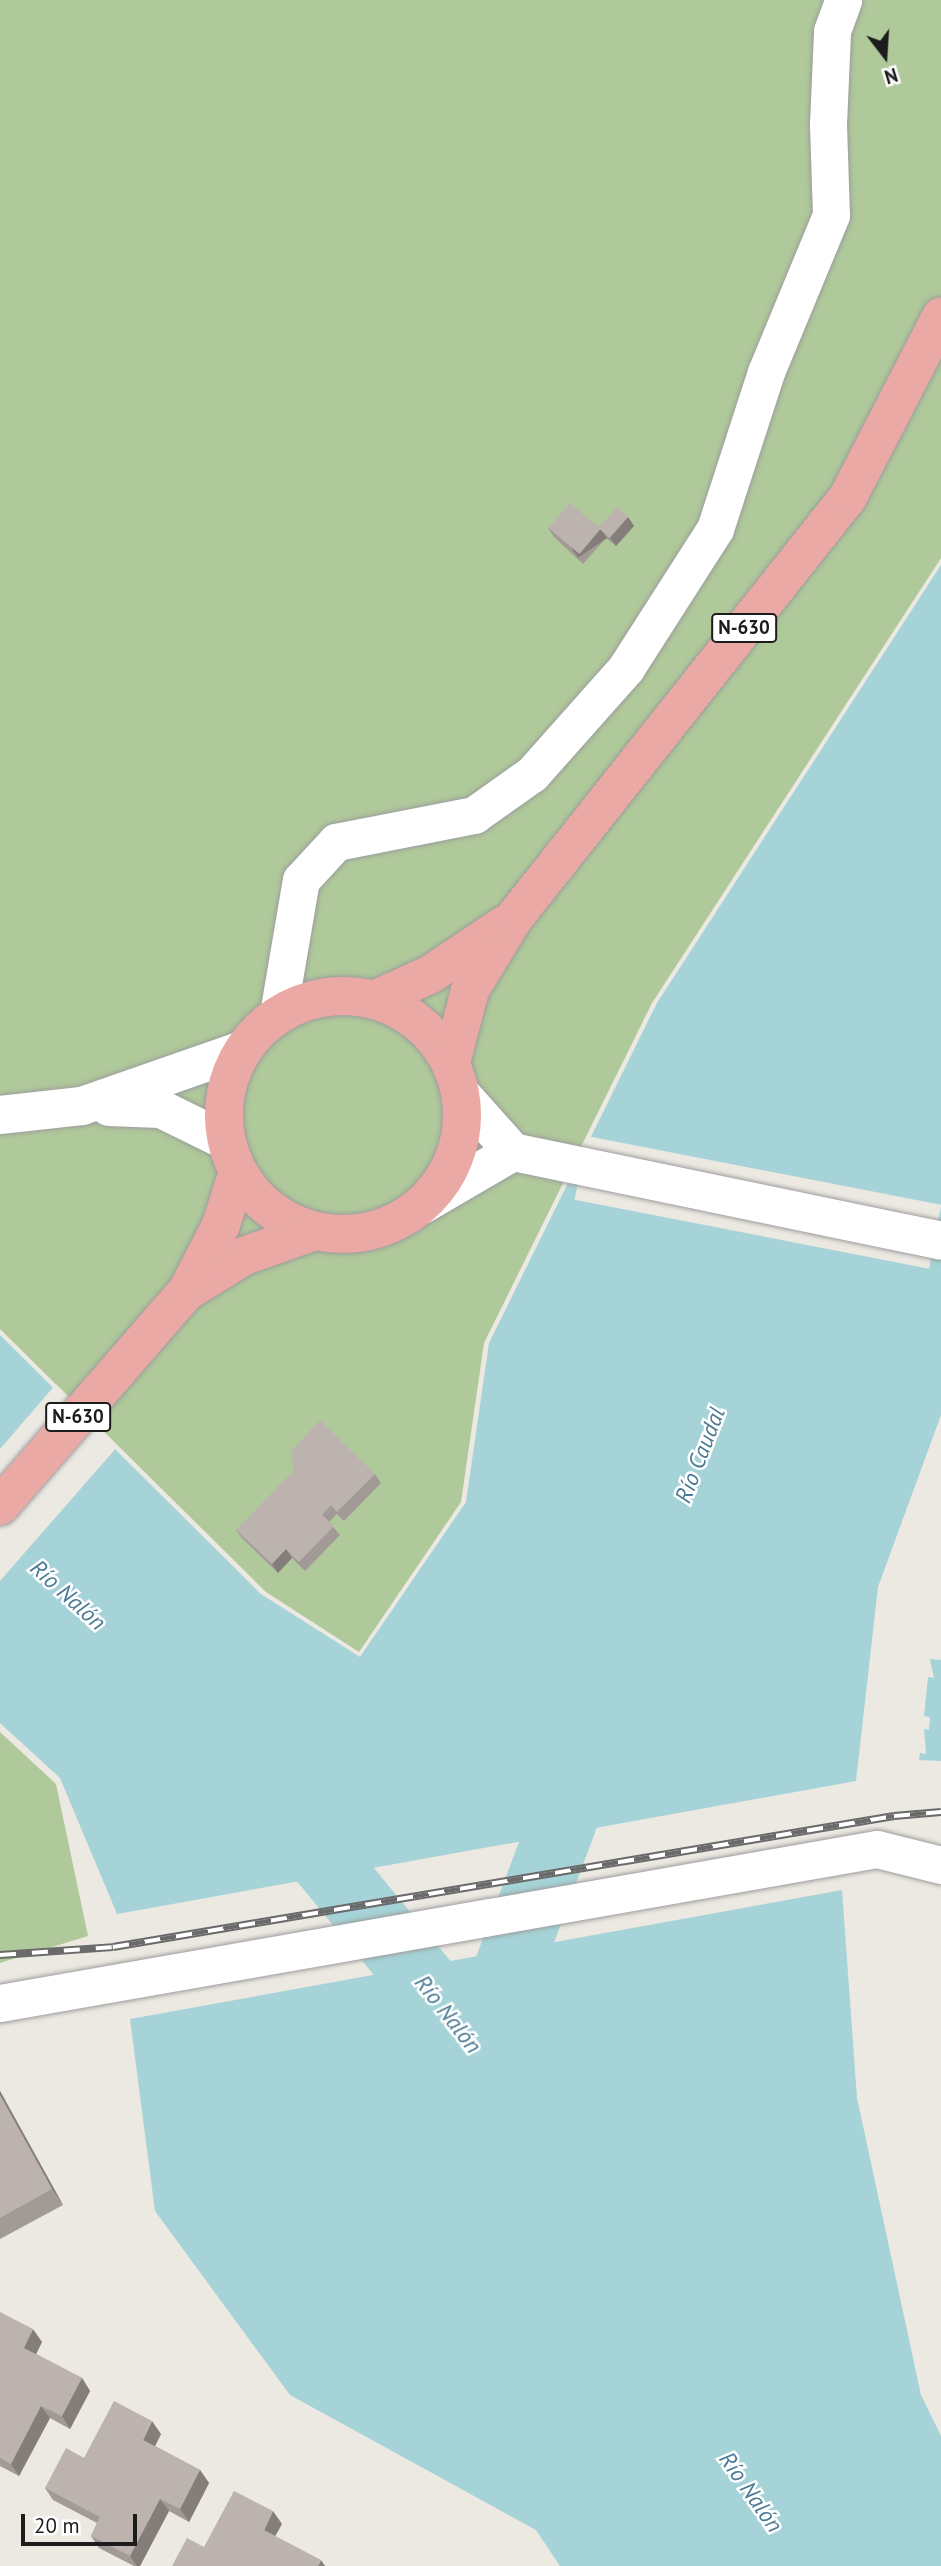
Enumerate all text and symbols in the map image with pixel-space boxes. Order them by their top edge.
north arrow [850,21,920,91]
text: N [882,63,901,89]
road number: N-630 [711,612,777,643]
road number: N-630 [45,1401,111,1432]
water label: Río Caudal [669,1403,731,1507]
water label: Río Nalón [25,1554,111,1636]
water label: Río Nalón [409,1969,487,2059]
water label: Río Nalón [713,2446,789,2538]
scale bar [24,2500,140,2544]
text: 20 m [34,2512,80,2539]

